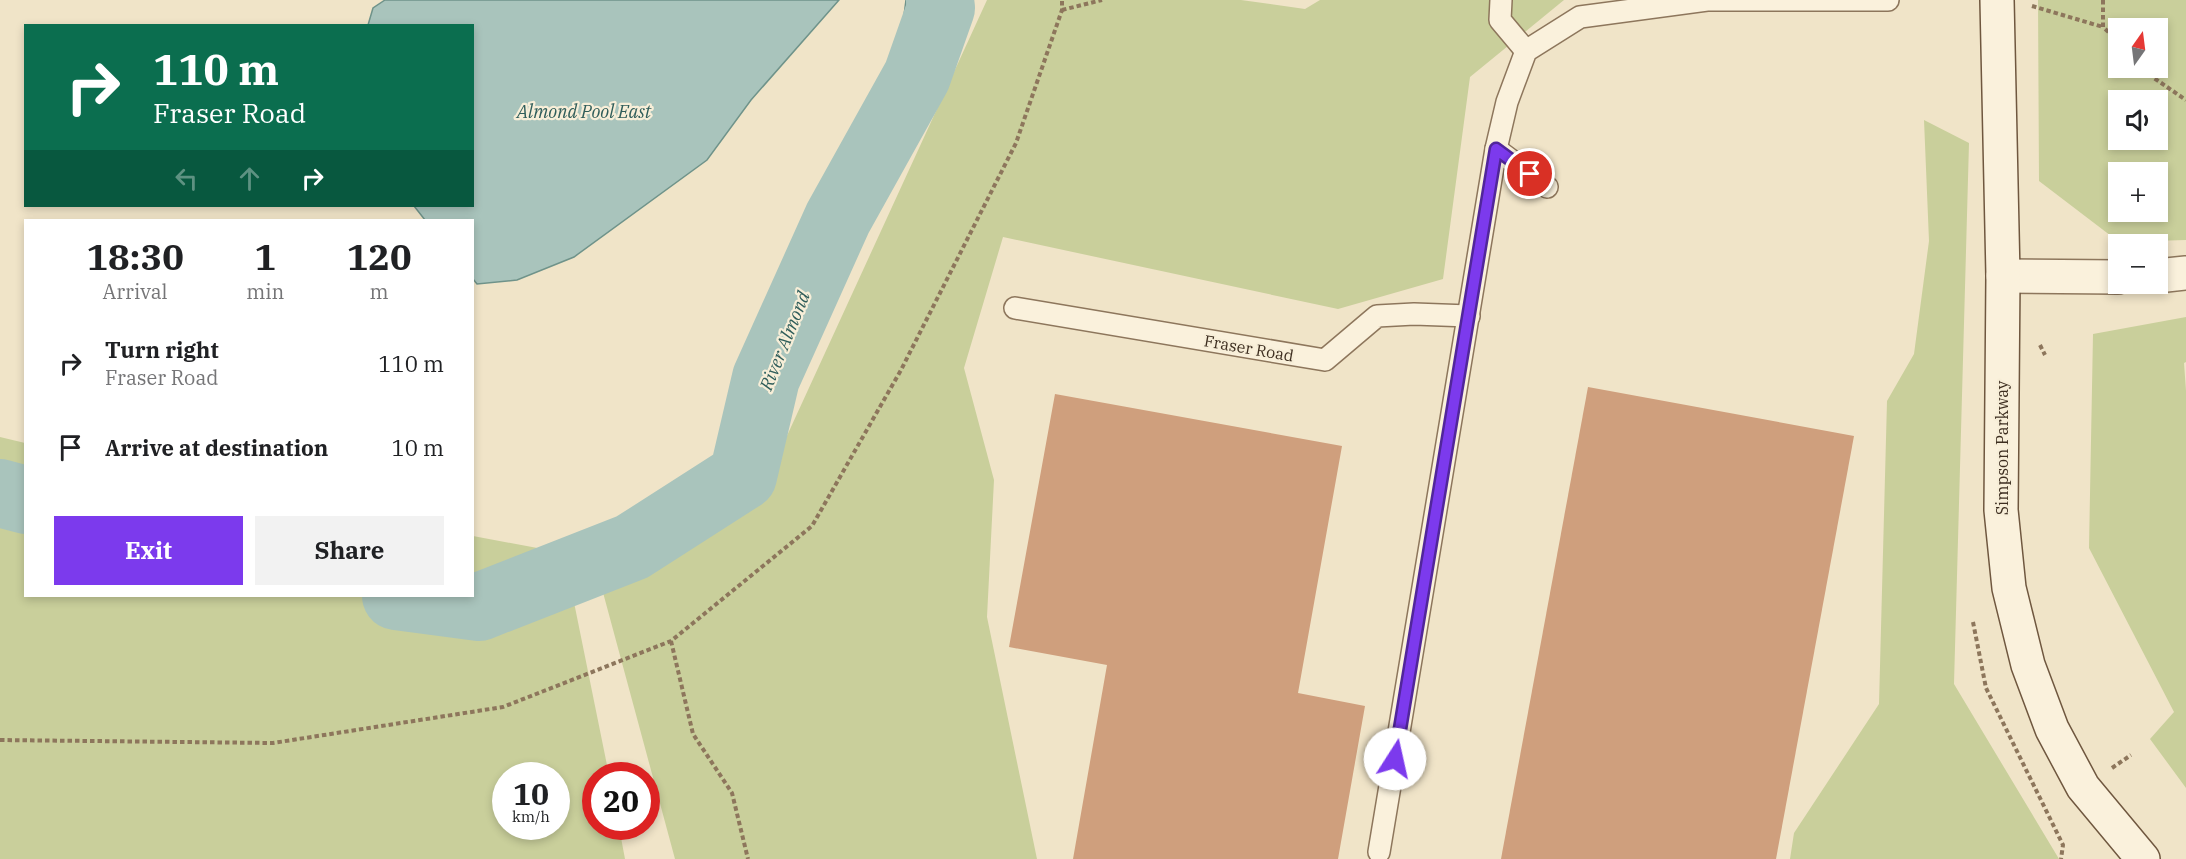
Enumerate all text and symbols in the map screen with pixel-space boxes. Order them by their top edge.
north arrow [2108,18,2168,78]
map controls [2108,18,2168,294]
text: 110 m [153,42,279,97]
icon: right [54,48,132,126]
button: sound [2108,90,2168,150]
text: Fraser Road [153,95,306,130]
water label: Almond Pool East [516,100,652,123]
pin [1504,148,1555,199]
icon: arrive [1513,157,1546,190]
icon: left [170,162,203,195]
icon: ahead [233,162,266,195]
icon: right [296,162,329,195]
button: + [2108,162,2168,222]
text: 18:30 [86,233,184,280]
text: 1 [254,233,276,280]
text: 120 [347,233,412,280]
button: − [2108,234,2168,294]
text: Arrival [103,278,168,305]
text: min [246,278,284,305]
text: m [370,278,389,305]
water label: River Almond [754,288,815,395]
street label: Fraser Road [1203,330,1296,366]
text: Turn right [105,335,219,364]
icon: right [54,347,87,380]
text: 110 m [378,349,444,378]
text: Fraser Road [105,364,218,391]
street label: Simpson Parkway [1992,380,2012,515]
icon: arrive [54,431,87,464]
text: Arrive at destination [105,433,328,462]
text: 10 m [392,433,444,462]
button: Exit [54,516,243,585]
button: Share [255,516,444,585]
position arrow [1363,727,1427,791]
speed limit sign: 20 [582,762,660,840]
text: 10 [513,774,549,813]
text: km/h [512,807,550,826]

